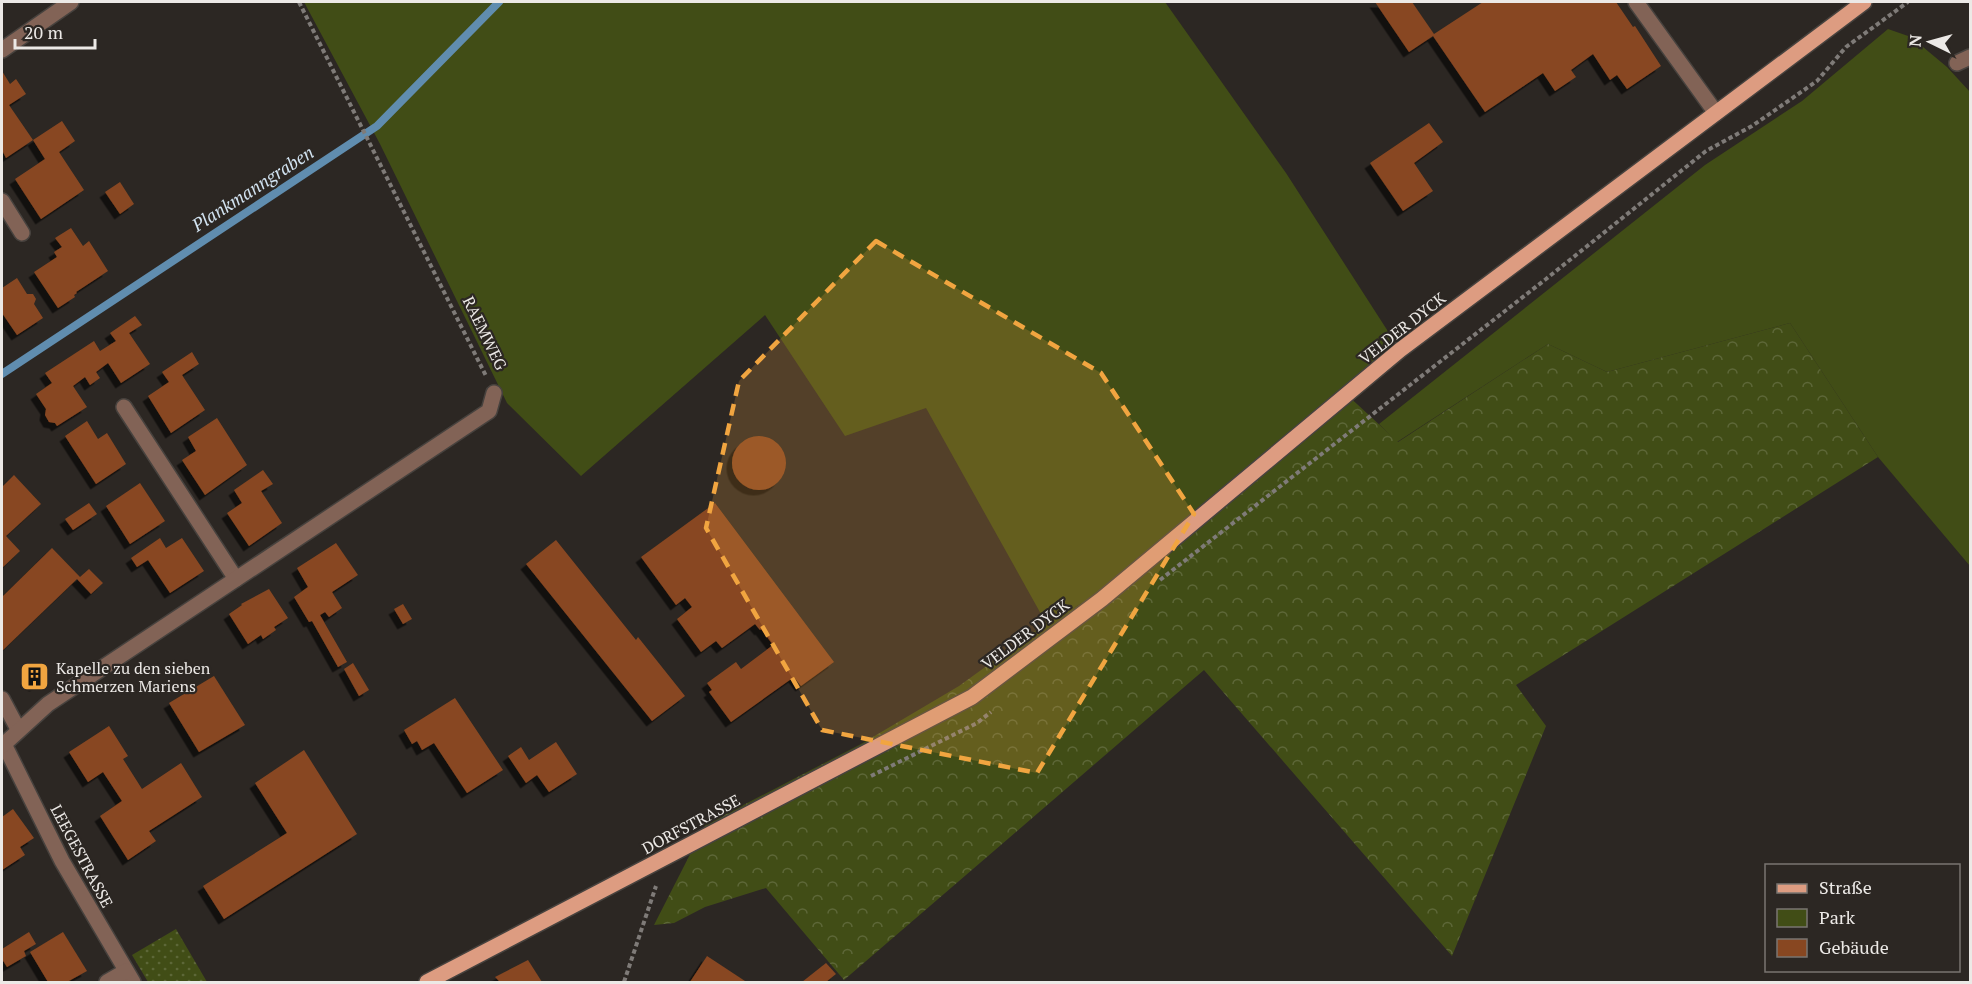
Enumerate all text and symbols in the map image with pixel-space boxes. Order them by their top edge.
scale bar [15,12,94,50]
north arrow [1900,12,1960,72]
text: 20 m [24,20,64,44]
text: N [1904,34,1927,48]
water label: Plankmanngraben [186,140,318,237]
street label: VELDER DYCK [1354,287,1451,369]
street label: RAEMWEG [458,292,512,374]
street label: VELDER DYCK [977,593,1074,674]
place label: Kapelle zu den sieben Schmerzen Mariens [56,657,211,697]
building icon: Kapelle zu den sieben Schmerzen Mariens [19,661,51,693]
street label: DORFSTRASSE [638,789,744,859]
street label: LEEGESTRASSE [46,801,118,911]
legend [1765,864,1960,972]
text: Straße [1819,875,1872,899]
text: Park [1819,905,1856,929]
text: Gebäude [1819,935,1889,959]

